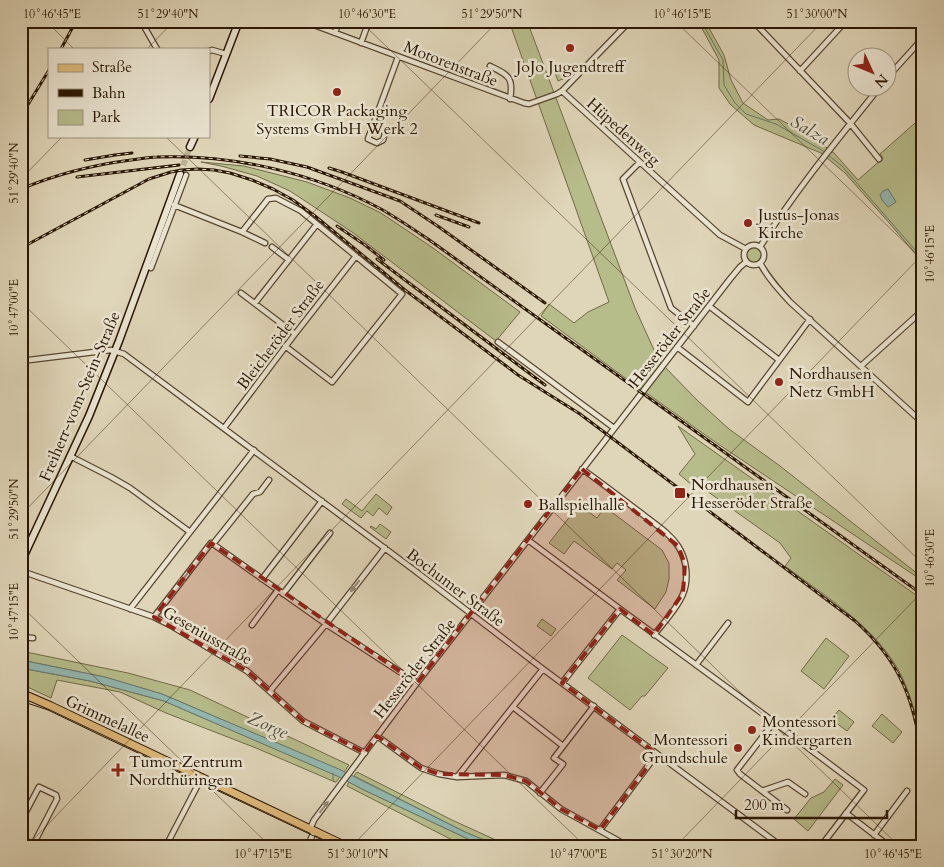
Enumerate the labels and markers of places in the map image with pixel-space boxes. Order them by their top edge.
marker: JoJo Jugendtreff [564,42,576,54]
place label: JoJo Jugendtreff [514,56,627,78]
marker: TRICOR Packaging Systems GmbH Werk 2 [331,86,343,98]
place label: TRICOR Packaging Systems GmbH Werk 2 [256,100,418,140]
place label: Justus-Jonas Kirche [756,204,839,244]
marker: Justus-Jonas Kirche [742,217,754,229]
place label: Nordhausen Netz GmbH [789,363,875,403]
marker: Nordhausen Netz GmbH [773,376,785,388]
place label: Nordhausen Hesseröder Straße [691,474,813,514]
marker: Nordhausen Hesseröder Straße [673,486,687,500]
place label: Ballspielhalle [538,494,625,516]
marker: Ballspielhalle [522,498,534,510]
place label: Montessori Kindergarten [762,711,852,751]
marker: Montessori Kindergarten [746,724,758,736]
place label: Montessori Grundschule [642,729,728,769]
marker: Montessori Grundschule [732,742,744,754]
place label: Tumor Zentrum Nordthüringen [129,751,243,791]
marker: Tumor Zentrum Nordthüringen [111,763,125,777]

